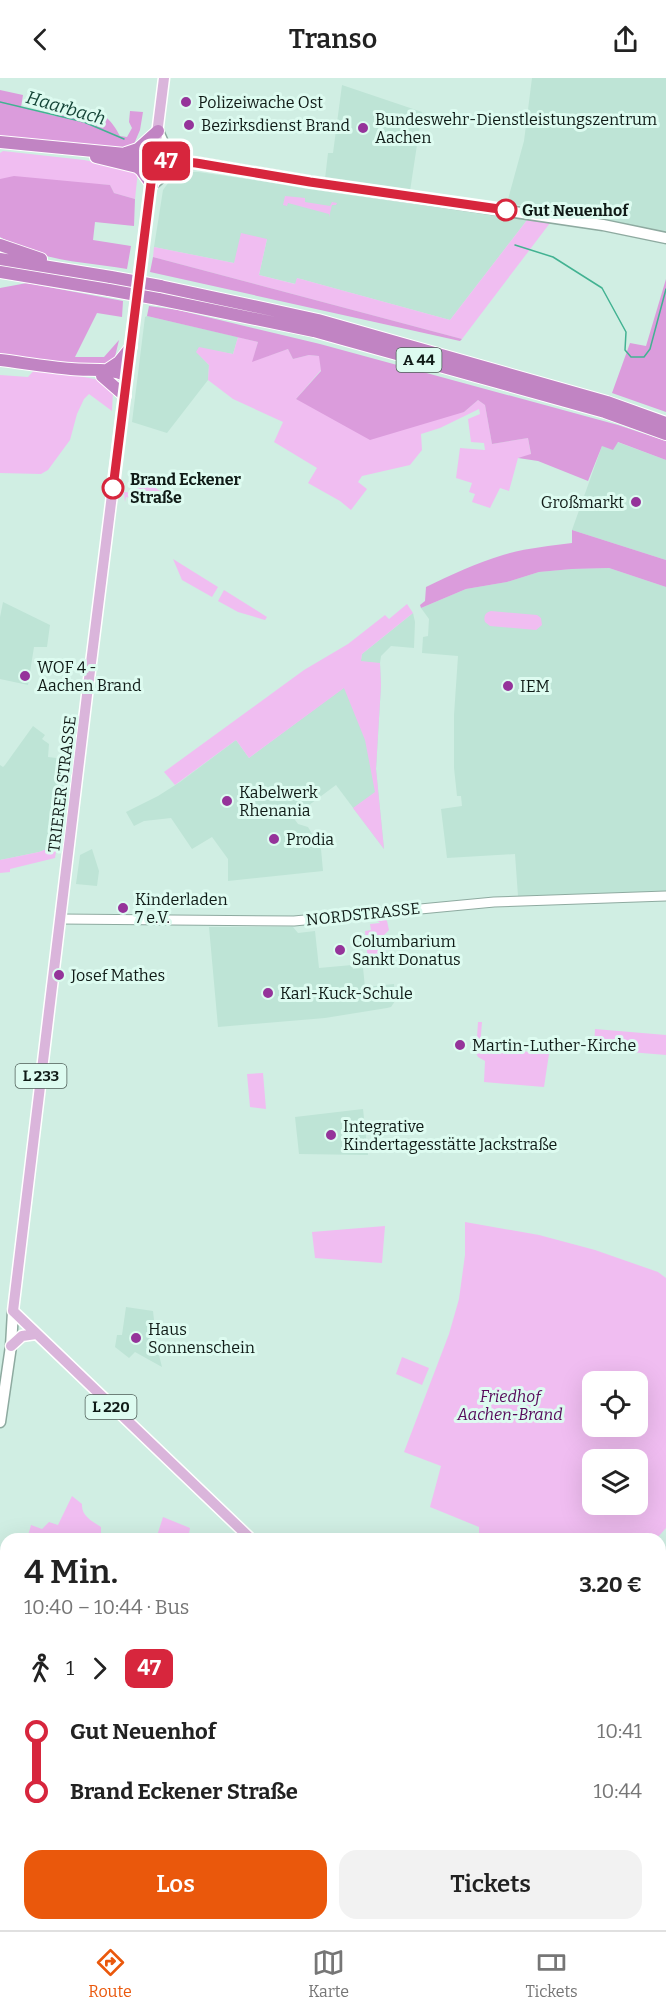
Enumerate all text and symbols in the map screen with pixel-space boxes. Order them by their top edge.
icon: back [24,23,57,56]
text: Transo [289,23,377,55]
icon: share [609,23,642,56]
water label: Haarbach [24,86,108,130]
place label: Polizeiwache Ost [198,93,323,112]
marker: Polizeiwache Ost [179,95,193,109]
place label: Bundeswehr-Dienstleistungszentrum Aachen [375,110,657,147]
place label: Bezirksdienst Brand [201,116,351,135]
marker: Bezirksdienst Brand [182,118,196,132]
marker: Bundeswehr-Dienstleistungszentrum Aachen [356,121,370,135]
line badge: 47 [139,142,193,181]
text: 47 [154,148,178,174]
marker: Gut Neuenhof [495,199,517,221]
place label: Gut Neuenhof [522,201,629,220]
road number: A 44 [396,348,442,372]
place label: Brand Eckener Straße [130,470,242,507]
marker: Brand Eckener Straße [102,477,124,499]
place label: Großmarkt [541,493,624,512]
marker: Großmarkt [629,495,643,509]
place label: WOF 4 - Aachen Brand [37,658,142,695]
marker: WOF 4 - Aachen Brand [18,669,32,683]
place label: IEM [520,677,550,696]
marker: IEM [501,679,515,693]
street label: TRIERER STRASSE [44,715,80,853]
place label: Kabelwerk Rhenania [239,783,318,820]
marker: Kabelwerk Rhenania [220,794,234,808]
place label: Prodia [286,830,334,849]
marker: Prodia [267,832,281,846]
place label: Kinderladen 7 e.V. [135,890,228,927]
street label: NORDSTRASSE [305,899,421,929]
marker: Kinderladen 7 e.V. [116,901,130,915]
place label: Columbarium Sankt Donatus [352,932,461,969]
marker: Columbarium Sankt Donatus [333,943,347,957]
place label: Josef Mathes [70,966,165,985]
marker: Josef Mathes [52,968,66,982]
place label: Karl-Kuck-Schule [280,984,413,1003]
marker: Karl-Kuck-Schule [261,986,275,1000]
place label: Martin-Luther-Kirche [472,1036,636,1055]
marker: Martin-Luther-Kirche [453,1038,467,1052]
road number: L 233 [15,1064,66,1088]
place label: Integrative Kindertagesstätte Jackstraße [343,1117,557,1154]
marker: Integrative Kindertagesstätte Jackstraße [324,1128,338,1142]
place label: Haus Sonnenschein [148,1320,255,1357]
marker: Haus Sonnenschein [129,1331,143,1345]
map controls [582,1371,648,1515]
button: locate [582,1371,648,1437]
park label: Friedhof Aachen-Brand [456,1387,563,1424]
road number: L 220 [86,1395,136,1419]
button: layers [582,1449,648,1515]
text: 4 Min. [24,1552,118,1592]
text: 3.20 € [579,1571,642,1598]
text: 10:40 – 10:44 · Bus [24,1595,189,1619]
icon: walk [24,1652,57,1685]
icon: forward [83,1652,116,1685]
text: 47 [137,1655,161,1681]
text: 1 [66,1656,74,1680]
text: Gut Neuenhof [70,1718,216,1745]
text: 10:41 [597,1719,642,1743]
text: Brand Eckener Straße [70,1778,298,1805]
text: 10:44 [593,1779,642,1803]
button: Los [24,1850,327,1919]
button: Tickets [339,1850,642,1919]
tab: Route [88,1946,132,2001]
tab: Karte [308,1946,349,2001]
tab: Tickets [526,1946,578,2001]

